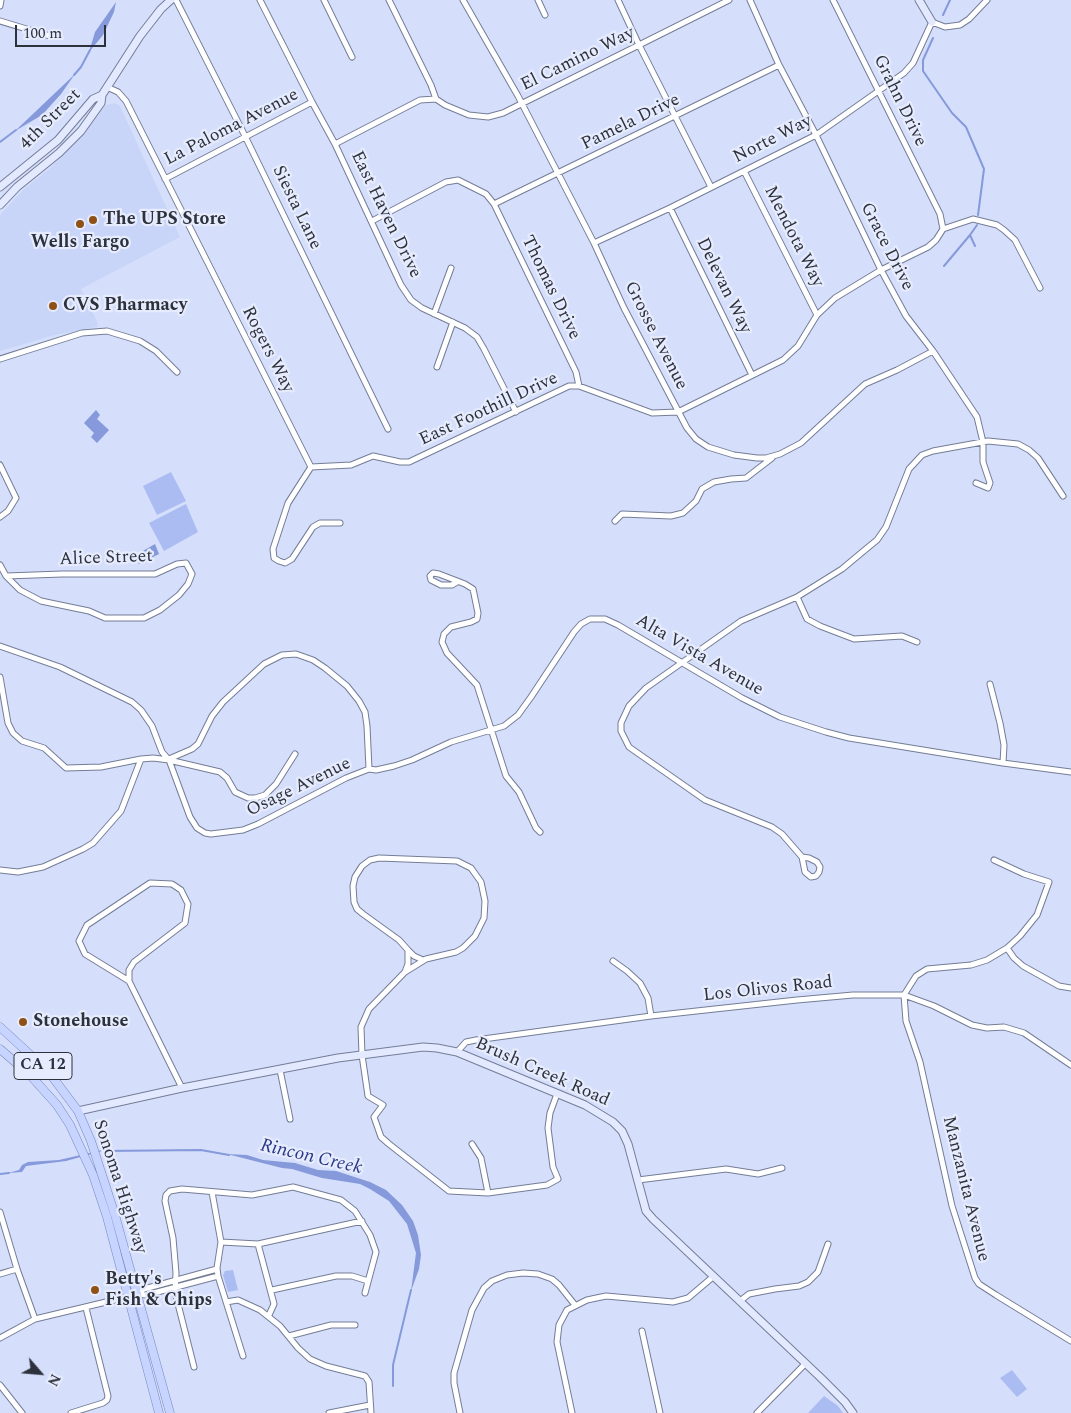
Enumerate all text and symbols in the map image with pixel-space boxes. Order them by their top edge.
scale bar [18,15,109,47]
text: 100 m [23,22,62,45]
street label: El Camino Way [518,23,638,97]
street label: Grahn Drive [868,52,930,150]
street label: 4th Street [16,85,86,155]
street label: La Paloma Avenue [161,85,303,171]
street label: Pamela Drive [578,90,684,156]
street label: Norte Way [730,111,816,169]
street label: East Haven Drive [345,148,425,282]
street label: Siesta Lane [266,163,326,253]
street label: Mendota Way [758,183,828,291]
street label: Grace Drive [855,199,917,295]
place label: The UPS Store [103,209,226,231]
marker: The UPS Store [87,214,99,226]
marker: Wells Fargo [74,218,86,230]
place label: Wells Fargo [31,232,129,254]
street label: Thomas Drive [516,233,584,343]
street label: Delevan Way [691,235,755,337]
street label: Grosse Avenue [618,278,692,394]
place label: CVS Pharmacy [63,295,187,317]
marker: CVS Pharmacy [47,300,59,312]
street label: Rogers Way [236,303,298,397]
street label: East Foothill Drive [416,368,562,452]
street label: Alice Street [59,547,153,571]
street label: Alta Vista Avenue [631,611,767,701]
street label: Osage Avenue [243,753,355,823]
street label: Los Olivos Road [702,972,834,1008]
place label: Stonehouse [33,1011,128,1033]
marker: Stonehouse [17,1016,29,1028]
street label: Brush Creek Road [472,1034,612,1112]
road number: CA 12 [14,1052,72,1080]
street label: Manzanita Avenue [936,1114,994,1264]
street label: Sonoma Highway [87,1117,151,1257]
water label: Rincon Creek [258,1135,364,1181]
place label: Betty's Fish & Chips [105,1269,212,1312]
marker: Betty's Fish & Chips [89,1284,101,1296]
north arrow [15,1348,65,1398]
text: N [42,1370,66,1390]

